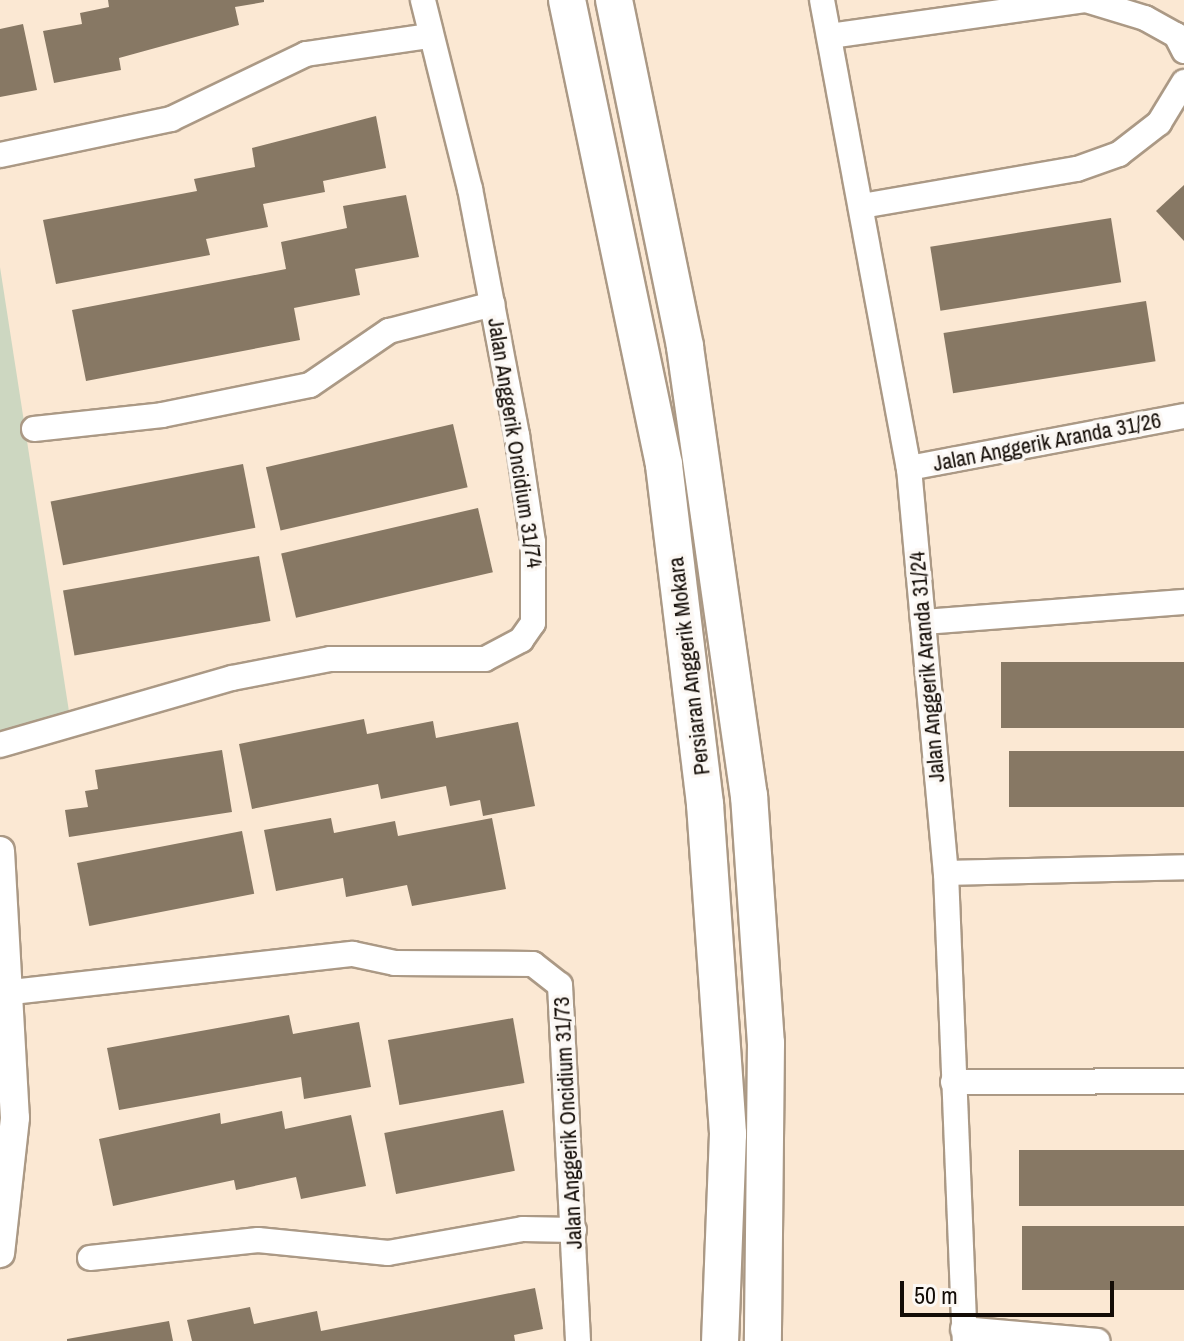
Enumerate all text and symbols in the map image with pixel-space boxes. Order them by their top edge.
street label: Jalan Anggerik Oncidium 31/74 [482,316,548,570]
street label: Jalan Anggerik Aranda 31/26 [930,407,1164,477]
street label: Jalan Anggerik Aranda 31/24 [904,549,950,785]
street label: Persiaran Anggerik Mokara [662,555,716,777]
street label: Jalan Anggerik Oncidium 31/73 [548,996,588,1250]
scale bar [904,1265,1118,1315]
text: 50 m [914,1279,958,1311]

